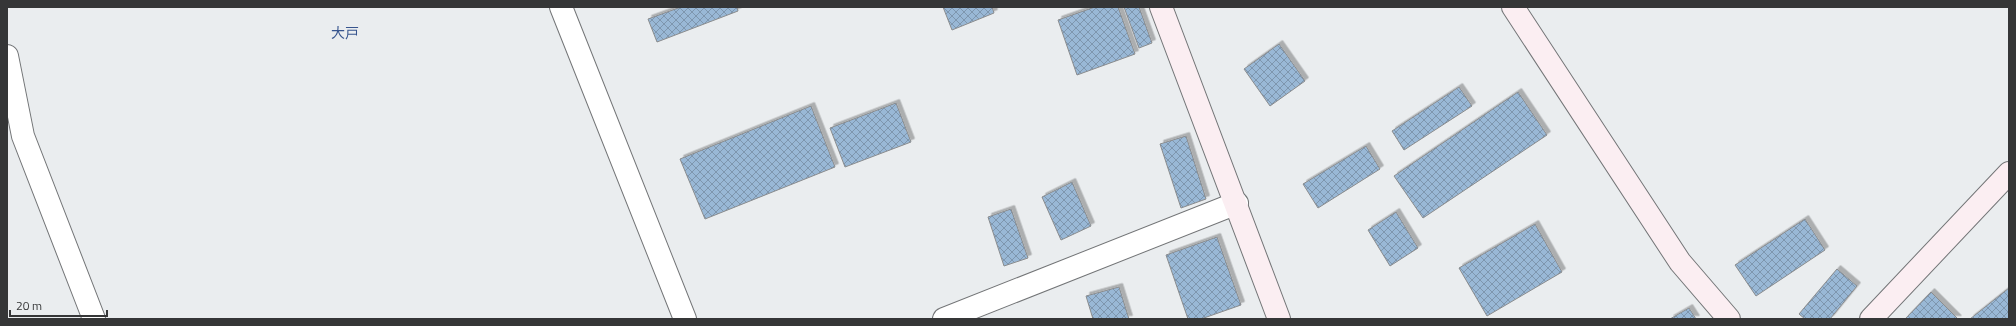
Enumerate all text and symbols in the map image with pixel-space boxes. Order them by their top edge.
district label: 大戸 [331,22,359,43]
scale bar [10,292,107,318]
text: 20 m [16,296,42,315]

